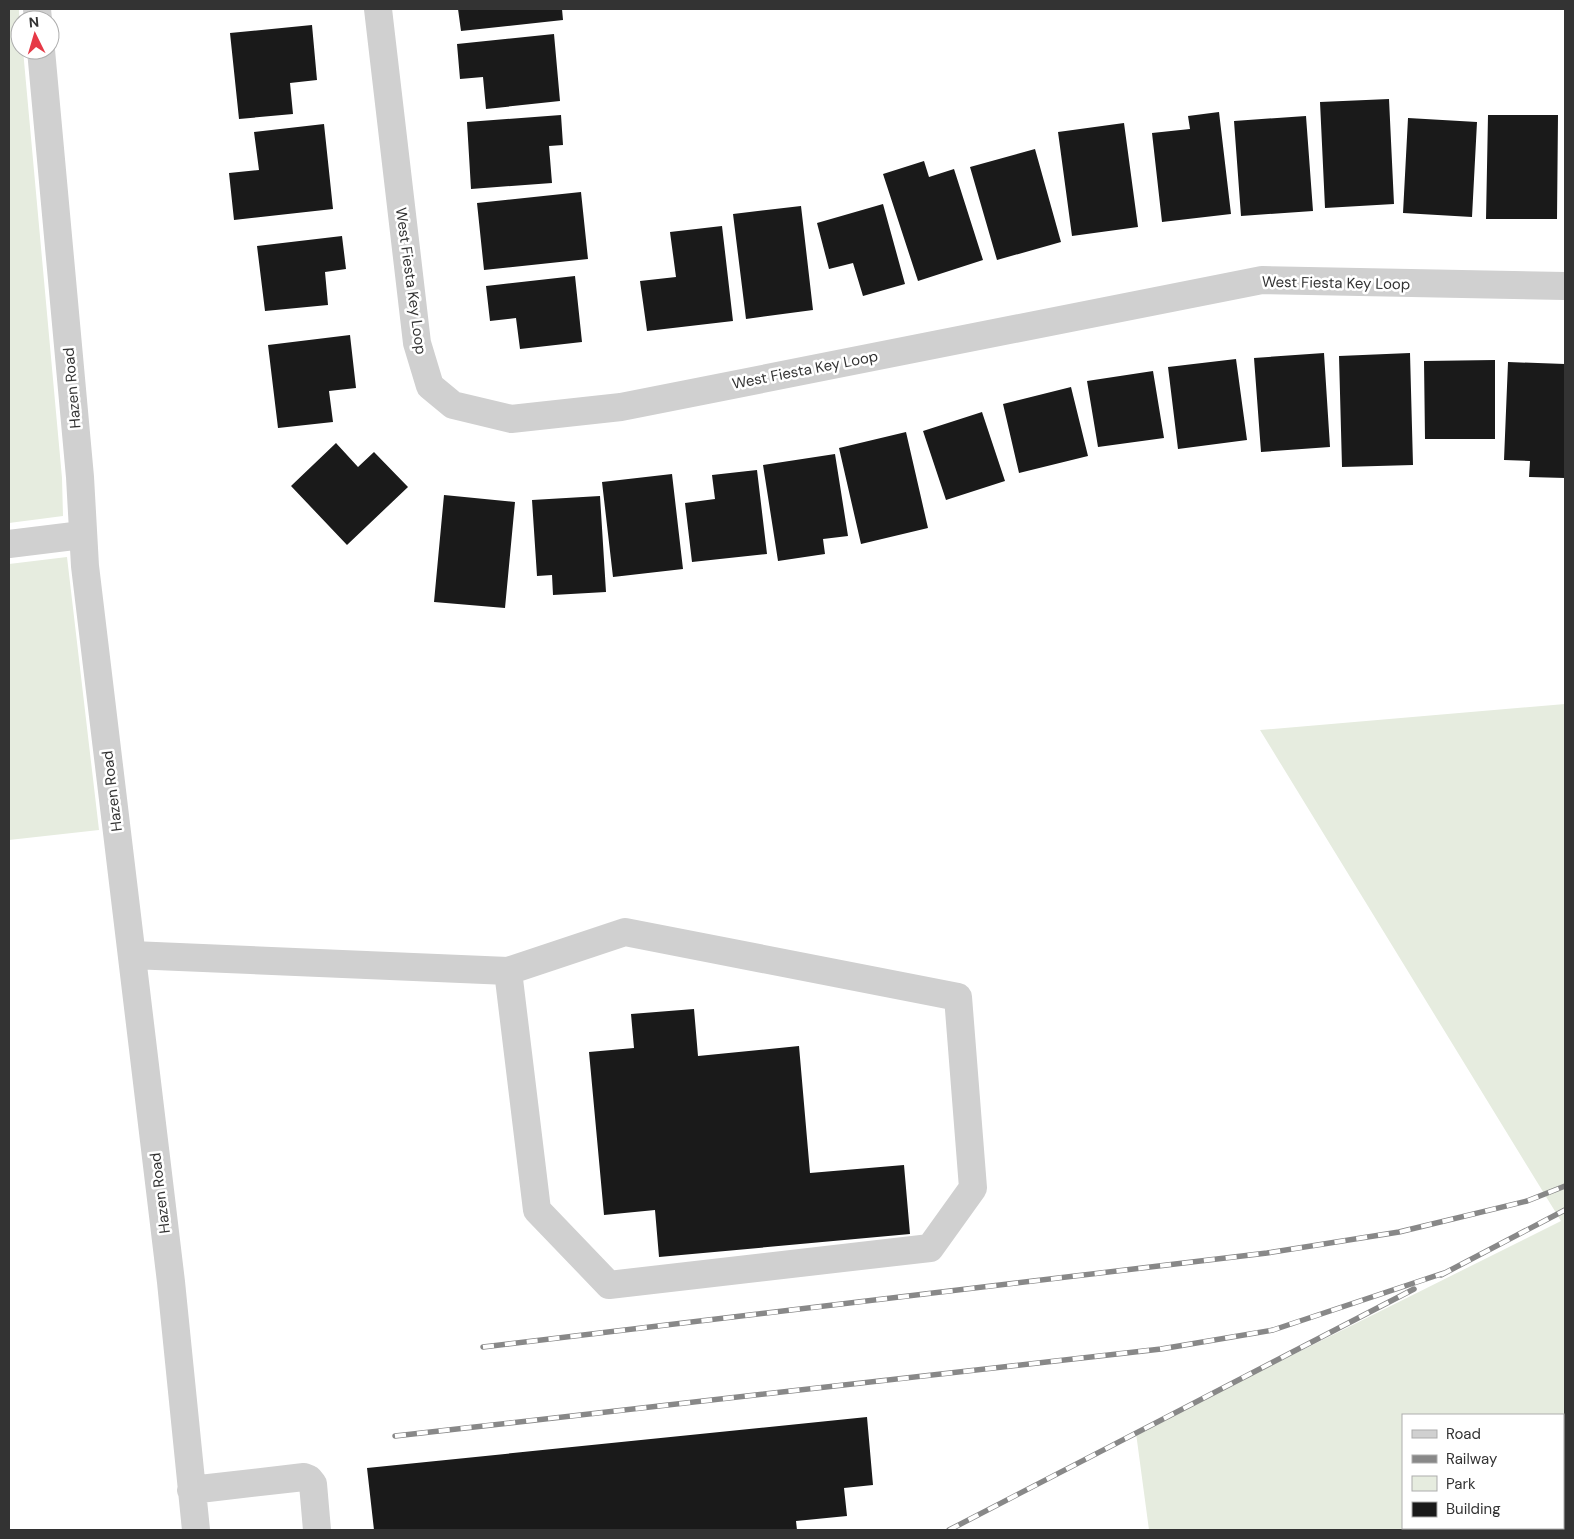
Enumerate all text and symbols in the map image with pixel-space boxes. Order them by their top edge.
north arrow [10,10,60,60]
text: N [28,13,40,31]
street label: West Fiesta Key Loop [391,206,431,356]
street label: West Fiesta Key Loop [1262,272,1410,294]
street label: West Fiesta Key Loop [730,346,880,394]
street label: Hazen Road [58,347,86,429]
street label: Hazen Road [97,749,127,833]
street label: Hazen Road [145,1151,175,1235]
legend [1402,1414,1564,1529]
text: Road [1446,1424,1481,1444]
text: Railway [1446,1449,1498,1469]
text: Park [1446,1474,1476,1494]
text: Building [1446,1499,1501,1519]

